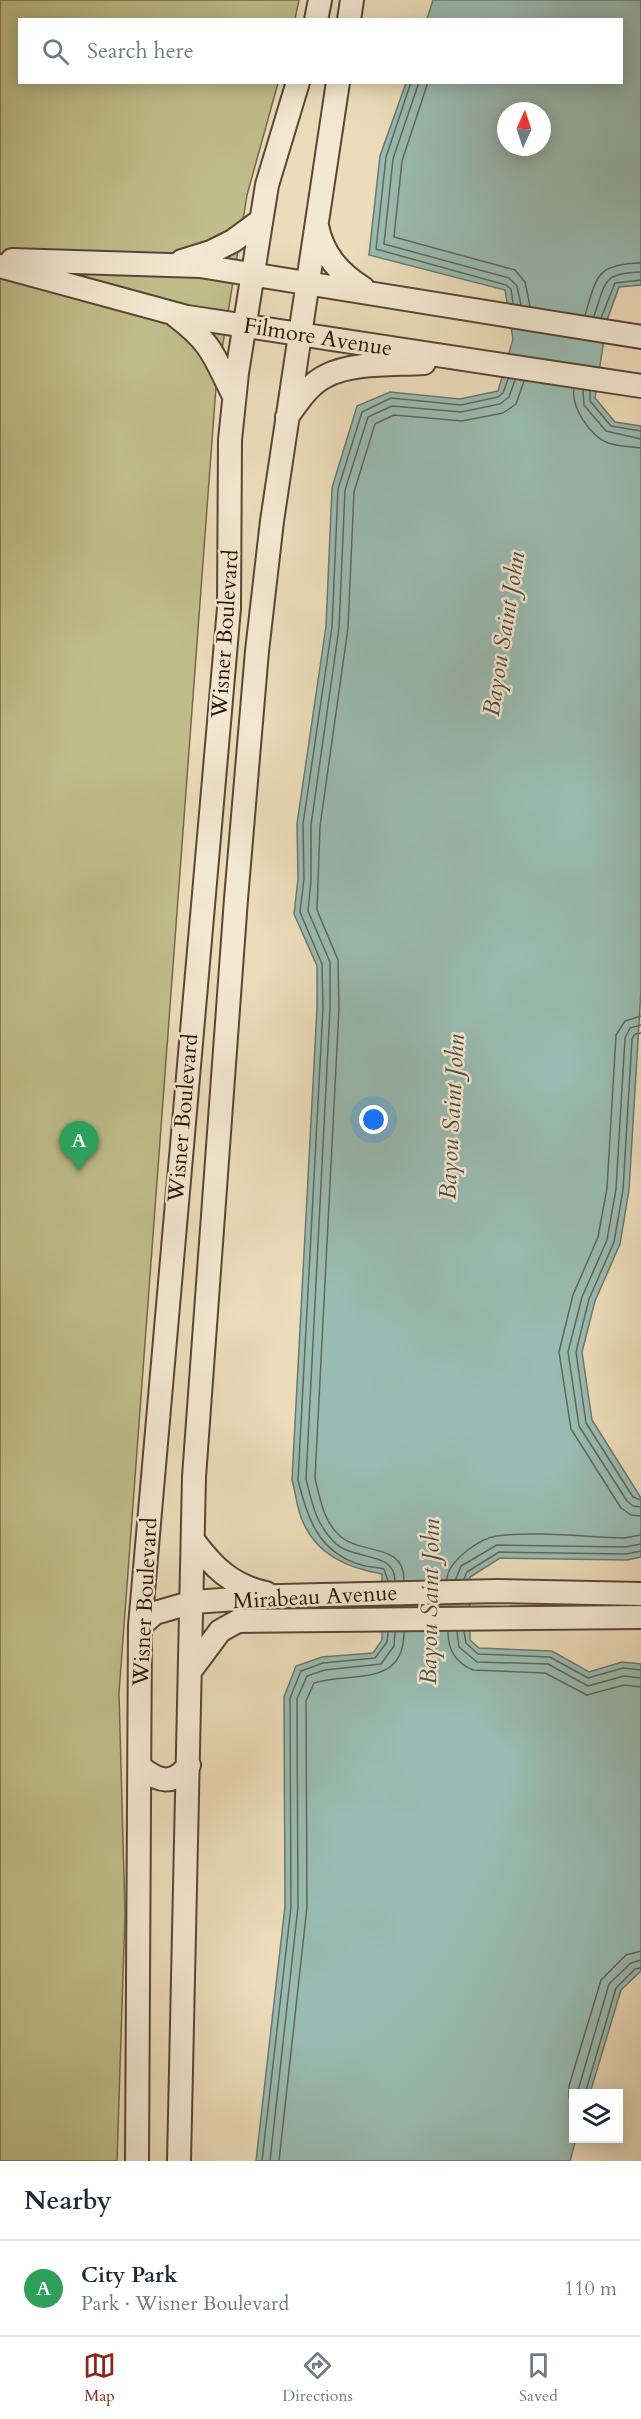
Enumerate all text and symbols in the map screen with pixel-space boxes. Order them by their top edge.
search box [18,18,623,84]
icon: search [39,35,72,68]
text: Search here [87,36,194,66]
north arrow [497,102,551,156]
street label: Filmore Avenue [242,310,394,364]
street label: Wisner Boulevard [204,548,246,720]
water label: Bayou Saint John [475,549,533,719]
street label: Wisner Boulevard [161,1032,205,1205]
water label: Bayou Saint John [431,1033,473,1201]
your location [359,1105,388,1134]
pin: A [60,1122,98,1171]
street label: Wisner Boulevard [126,1516,164,1688]
water label: Bayou Saint John [412,1518,448,1685]
street label: Mirabeau Avenue [232,1578,398,1616]
map controls [569,2089,623,2143]
button: layers [569,2089,623,2143]
text: Nearby [24,2183,112,2218]
text: City Park [81,2260,178,2290]
text: A [36,2275,51,2302]
text: 110 m [564,2275,617,2302]
text: Park · Wisner Boulevard [81,2290,289,2317]
tab: Map [83,2349,116,2407]
tab: Directions [282,2349,353,2407]
tab: Saved [519,2349,558,2407]

